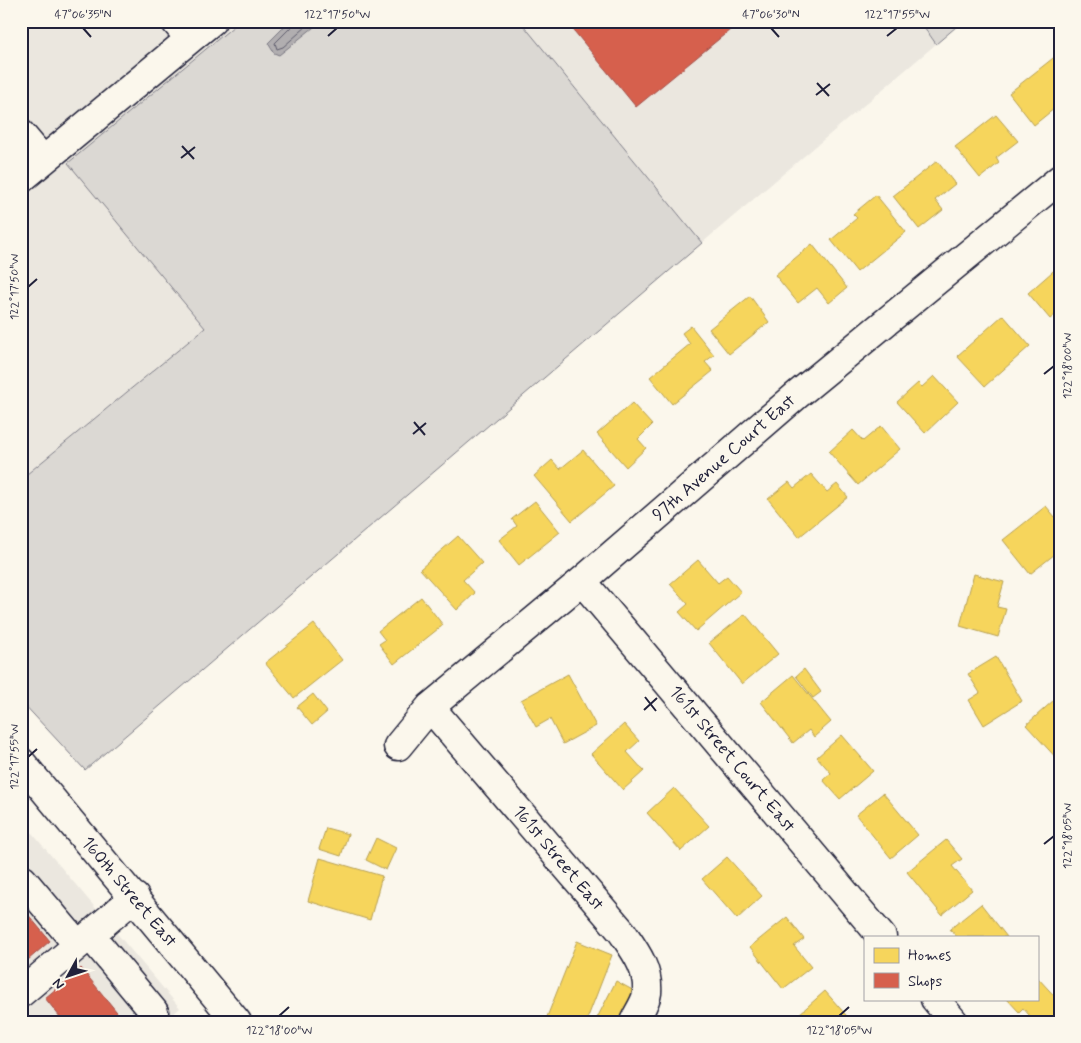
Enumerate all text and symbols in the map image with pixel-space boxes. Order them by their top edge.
text: 47°06'35"N [54,7,112,23]
text: 122°17'50"W [304,7,370,23]
text: 47°06'30"N [742,7,800,23]
text: 122°17'55"W [864,7,930,23]
text: 122°17'50"W [7,254,23,320]
text: 122°18'00"W [1060,333,1076,399]
street label: 97th Avenue Court East [647,389,801,527]
street label: 161st Street Court East [663,681,801,838]
text: 122°17'55"W [7,724,23,790]
street label: 161st Street East [507,800,610,916]
text: 122°18'05"W [1060,803,1076,869]
street label: 160th Street East [76,832,183,953]
legend [864,936,1038,1000]
text: Homes [908,946,951,966]
north arrow [42,950,92,1000]
text: Shops [908,972,943,992]
text: N [49,974,69,993]
text: 122°18'00"W [246,1023,312,1039]
text: 122°18'05"W [806,1023,872,1039]

